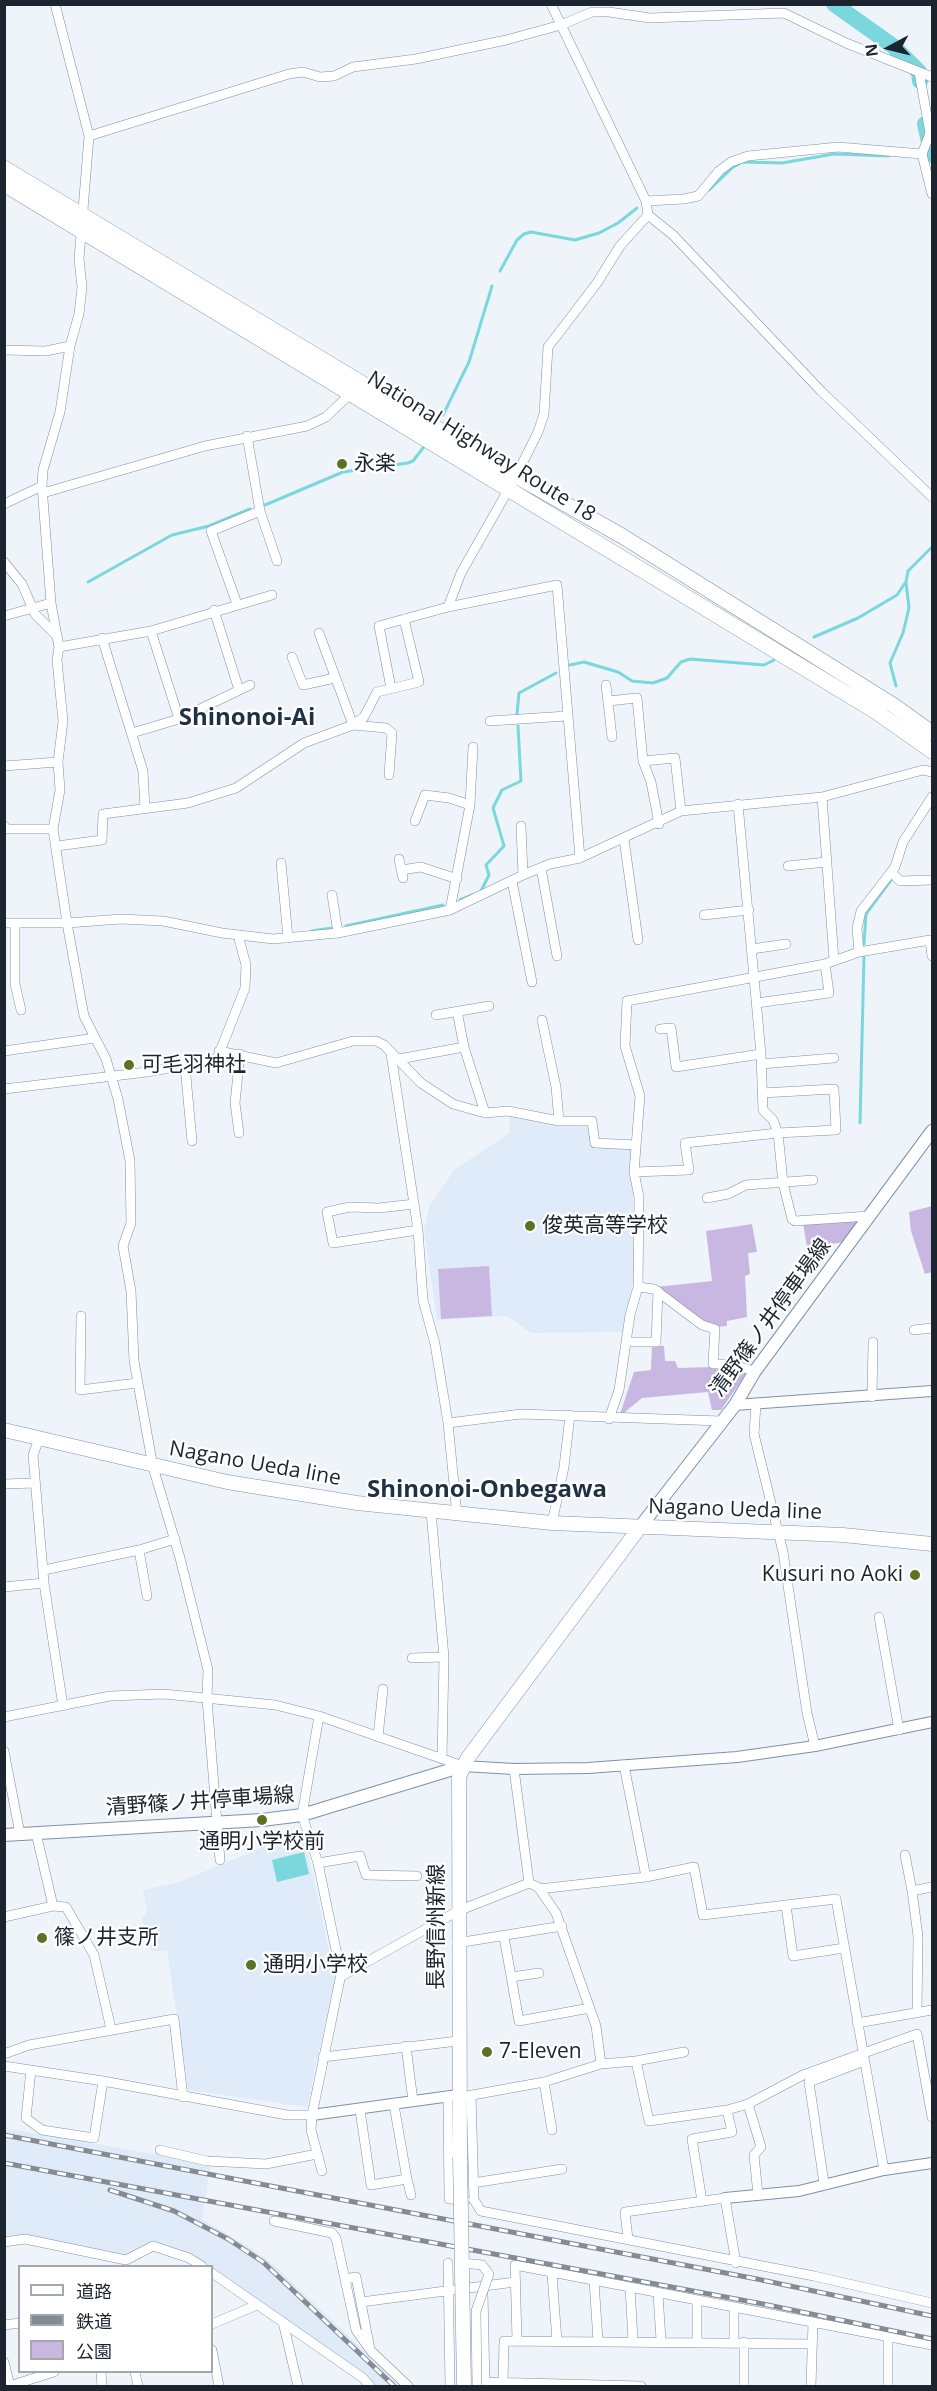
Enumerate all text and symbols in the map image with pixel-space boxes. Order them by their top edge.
north arrow [859,18,919,78]
text: N [859,42,883,58]
street label: National Highway Route 18 [362,366,600,528]
place label: 永楽 [354,451,396,477]
marker: 永楽 [335,457,349,471]
district label: Shinonoi-Ai [179,704,315,732]
place label: 可毛羽神社 [141,1052,246,1078]
marker: 可毛羽神社 [122,1058,136,1072]
place label: 俊英高等学校 [542,1213,668,1239]
marker: 俊英高等学校 [523,1219,537,1233]
street label: 清野篠ノ井停車場線 [705,1234,837,1402]
street label: Nagano Ueda line [167,1436,343,1492]
district label: Shinonoi-Onbegawa [367,1476,607,1504]
street label: Nagano Ueda line [648,1494,822,1526]
place label: Kusuri no Aoki [762,1562,903,1588]
marker: Kusuri no Aoki [908,1568,922,1582]
street label: 清野篠ノ井停車場線 [105,1783,295,1821]
marker: 通明小学校前 [255,1813,269,1827]
place label: 通明小学校前 [199,1829,325,1855]
street label: 長野信州新線 [424,1864,450,1990]
place label: 篠ノ井支所 [54,1925,159,1951]
marker: 篠ノ井支所 [35,1931,49,1945]
place label: 通明小学校 [263,1952,368,1978]
marker: 通明小学校 [244,1958,258,1972]
place label: 7-Eleven [499,2039,582,2065]
marker: 7-Eleven [480,2045,494,2059]
legend [18,2265,213,2373]
text: 道路 [76,2279,112,2303]
text: 鉄道 [76,2309,112,2333]
text: 公園 [76,2339,112,2363]

